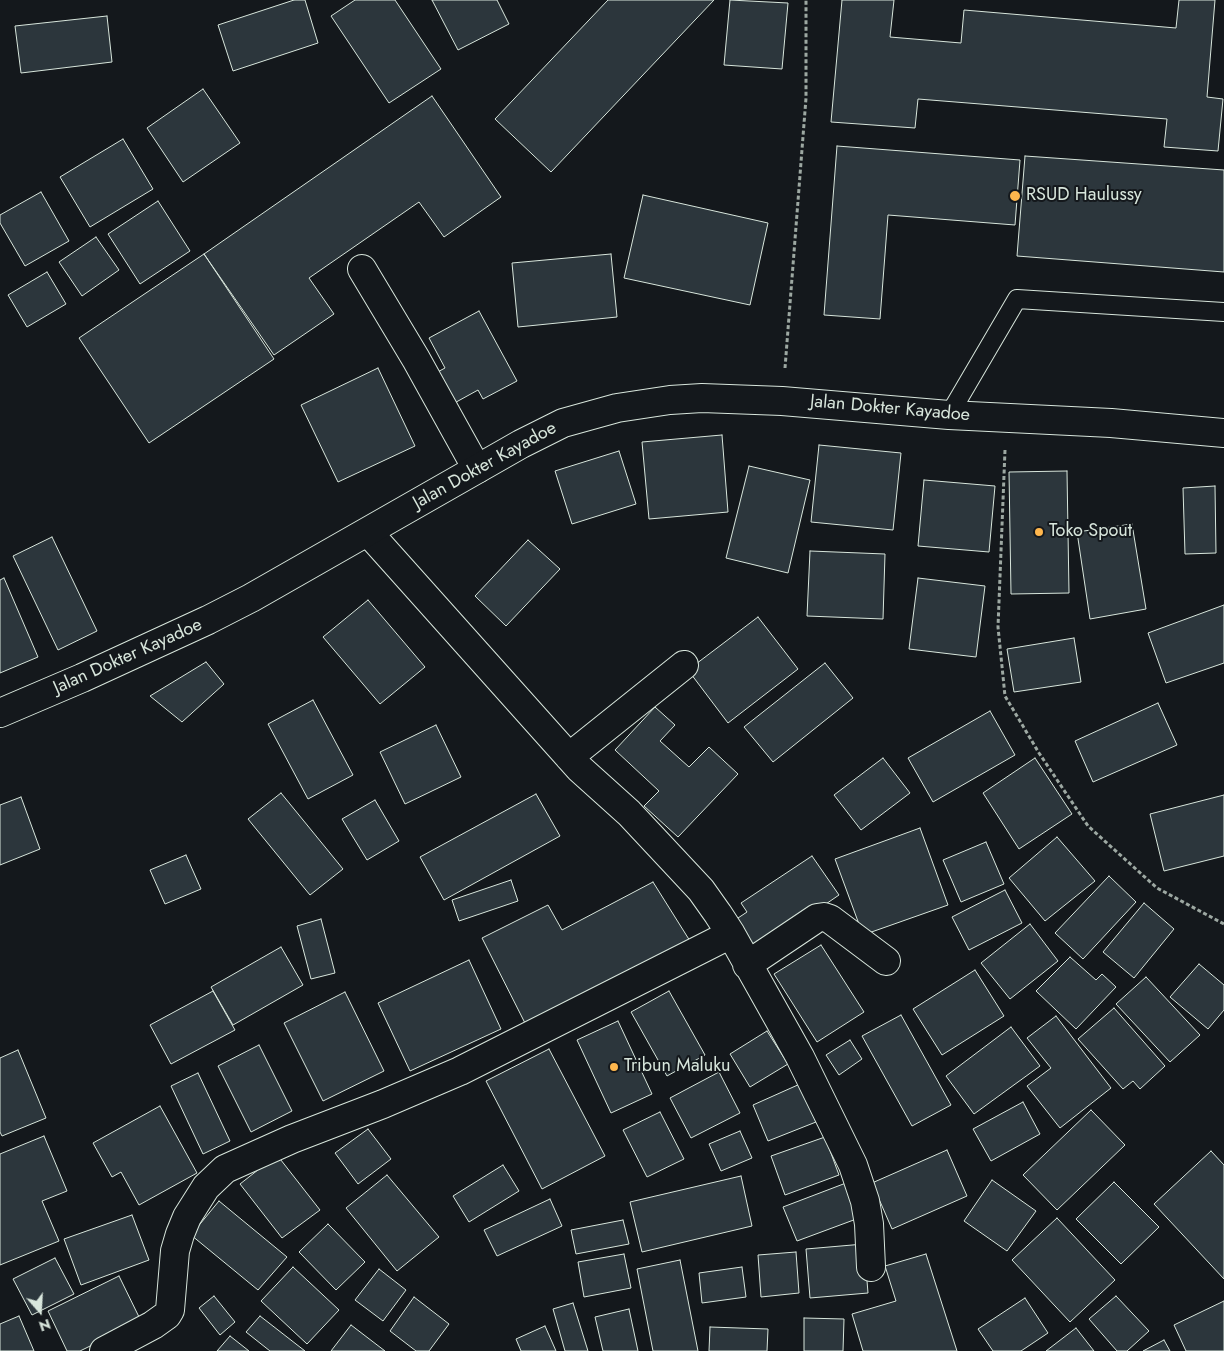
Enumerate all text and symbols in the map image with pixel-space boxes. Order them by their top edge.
place label: RSUD Haulussy [1026,185,1142,207]
marker: RSUD Haulussy [1008,189,1022,203]
street label: Jalan Dokter Kayadoe [809,391,971,427]
street label: Jalan Dokter Kayadoe [410,418,560,514]
place label: Toko Spout [1049,521,1132,543]
marker: Toko Spout [1033,526,1045,538]
street label: Jalan Dokter Kayadoe [50,615,206,699]
place label: Tribun Maluku [624,1056,730,1078]
marker: Tribun Maluku [608,1061,620,1073]
north arrow [15,1286,65,1336]
text: N [36,1314,53,1336]

